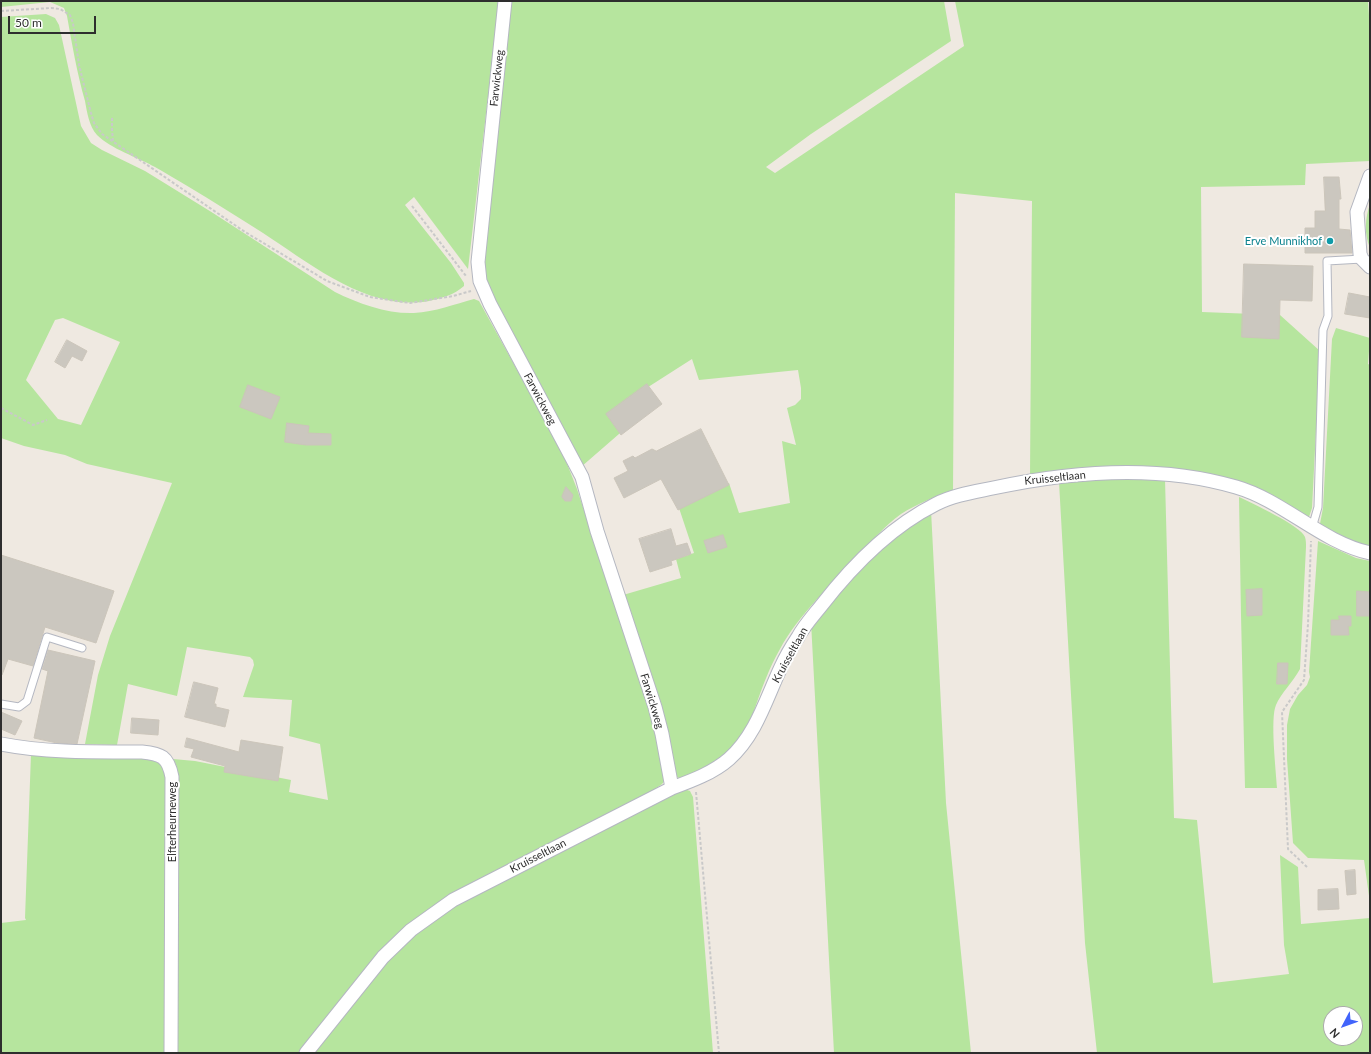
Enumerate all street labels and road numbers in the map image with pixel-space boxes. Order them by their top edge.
street label: Farwickweg [487,49,507,107]
street label: Farwickweg [521,371,559,427]
street label: Kruisseltlaan [1024,468,1086,488]
street label: Kruisseltlaan [769,625,811,685]
street label: Farwickweg [637,672,667,730]
street label: Elfterheurneweg [165,782,179,862]
street label: Kruisseltlaan [508,836,568,876]

